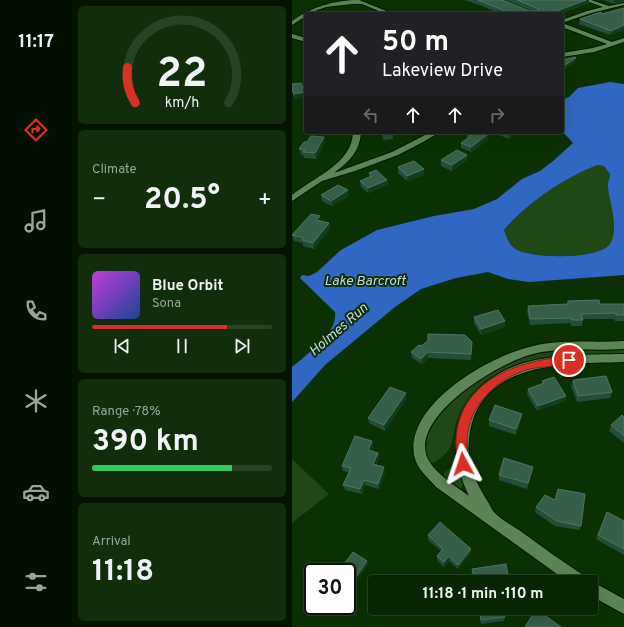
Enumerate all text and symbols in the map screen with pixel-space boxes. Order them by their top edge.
text: 50 m [382,25,449,61]
icon: ahead [316,28,368,80]
text: 11:17 [18,31,54,54]
text: 22 [157,49,207,102]
text: Lakeview Drive [382,60,503,83]
text: km/h [165,94,199,112]
icon: left [360,104,382,126]
icon: ahead [402,104,424,126]
icon: ahead [444,104,466,126]
icon: right [486,104,508,126]
icon: directions [22,116,50,144]
text: Climate [92,162,137,178]
text: 20.5° [144,182,220,219]
text: − [92,187,106,214]
text: + [258,187,272,214]
icon: music [22,207,50,235]
water label: Lake Barcroft [324,273,407,290]
text: Blue Orbit [152,277,223,296]
text: Sona [152,296,181,312]
icon: phone [22,297,50,325]
water label: Holmes Run [306,300,372,360]
icon: previous [111,335,133,357]
icon: pause [171,335,193,357]
icon: next [231,335,253,357]
pin [552,343,586,377]
icon: arrive [558,349,580,371]
icon: climate [22,387,50,415]
text: Range · 78% [92,404,161,420]
text: 390 km [92,424,199,461]
position arrow [442,443,484,485]
icon: car [22,478,50,506]
text: Arrival [92,534,131,550]
text: 11:18 [92,554,154,591]
speed limit sign: 30 [304,563,356,615]
icon: filters [22,568,50,596]
text: 11:18 · 1 min · 110 m [423,585,543,604]

